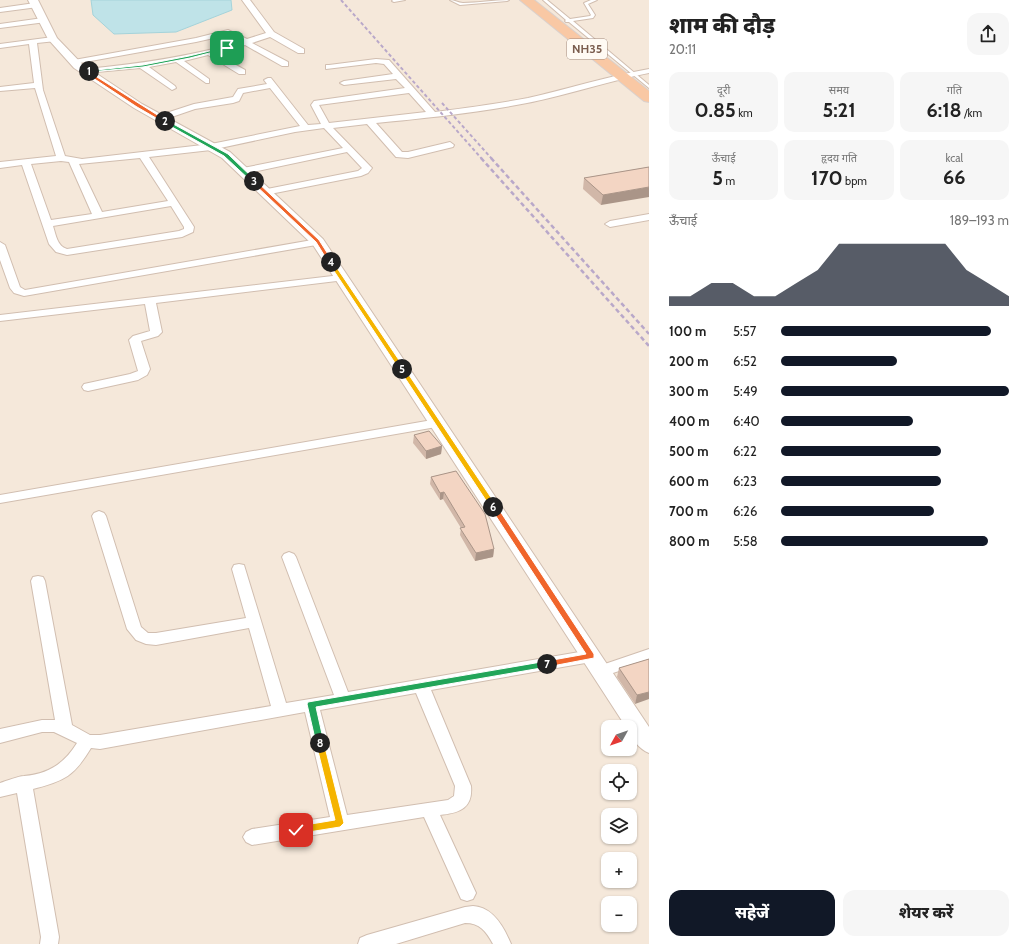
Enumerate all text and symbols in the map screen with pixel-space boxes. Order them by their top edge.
text: शाम की दौड़ [669,12,775,39]
button: share [967,13,1009,55]
pin [210,31,244,65]
icon: arrive [216,37,238,59]
road number: NH35 [567,39,607,59]
text: 20:11 [669,41,696,57]
pin: 1 [79,61,99,81]
text: 1 [87,64,91,78]
text: दूरी [717,83,730,97]
text: समय [829,83,849,97]
text: गति [947,83,962,97]
text: 0.85 [695,98,736,122]
text: 5:21 [822,98,856,122]
text: 6:18 [926,98,962,122]
text: km [736,106,753,120]
text: /km [962,106,982,120]
pin: 2 [155,111,175,131]
text: 2 [162,114,168,128]
text: ऊँचाई [712,151,736,165]
text: हृदय गति [821,151,857,165]
text: kcal [946,151,963,165]
text: 66 [943,165,966,189]
text: 5 [712,166,723,190]
text: 170 [811,166,843,190]
pin: 3 [244,171,264,191]
text: 3 [251,174,257,188]
text: m [723,174,735,188]
text: bpm [843,174,867,188]
text: ऊँचाई [669,212,697,228]
text: 189–193 m [950,212,1009,228]
pin: 4 [321,252,341,272]
text: 4 [328,255,334,269]
text: 100 m [669,323,706,339]
text: 5:57 [733,323,756,339]
text: 200 m [669,353,708,369]
text: 6:52 [733,353,757,369]
pin: 5 [392,359,412,379]
text: 5 [399,362,405,376]
text: 300 m [669,383,709,399]
text: 5:49 [733,383,758,399]
text: 400 m [669,413,710,429]
text: 6:40 [733,413,760,429]
text: 500 m [669,443,709,459]
text: 6:22 [733,443,757,459]
text: 600 m [669,473,709,489]
text: 6:23 [733,473,757,489]
pin: 6 [483,497,503,517]
text: 6 [490,500,496,514]
text: 700 m [669,503,708,519]
text: 6:26 [733,503,757,519]
text: 800 m [669,533,709,549]
text: 5:58 [733,533,758,549]
pin: 7 [537,654,557,674]
text: 7 [544,657,550,671]
north arrow [601,720,637,756]
map controls [601,720,637,932]
pin: 8 [310,733,330,753]
text: 8 [317,736,323,750]
button: locate [601,764,637,800]
button: layers [601,808,637,844]
pin [279,813,313,847]
icon: check [285,819,307,841]
button: + [601,852,637,888]
button: सहेजें [669,890,835,936]
button: शेयर करें [843,890,1009,936]
button: − [601,896,637,932]

